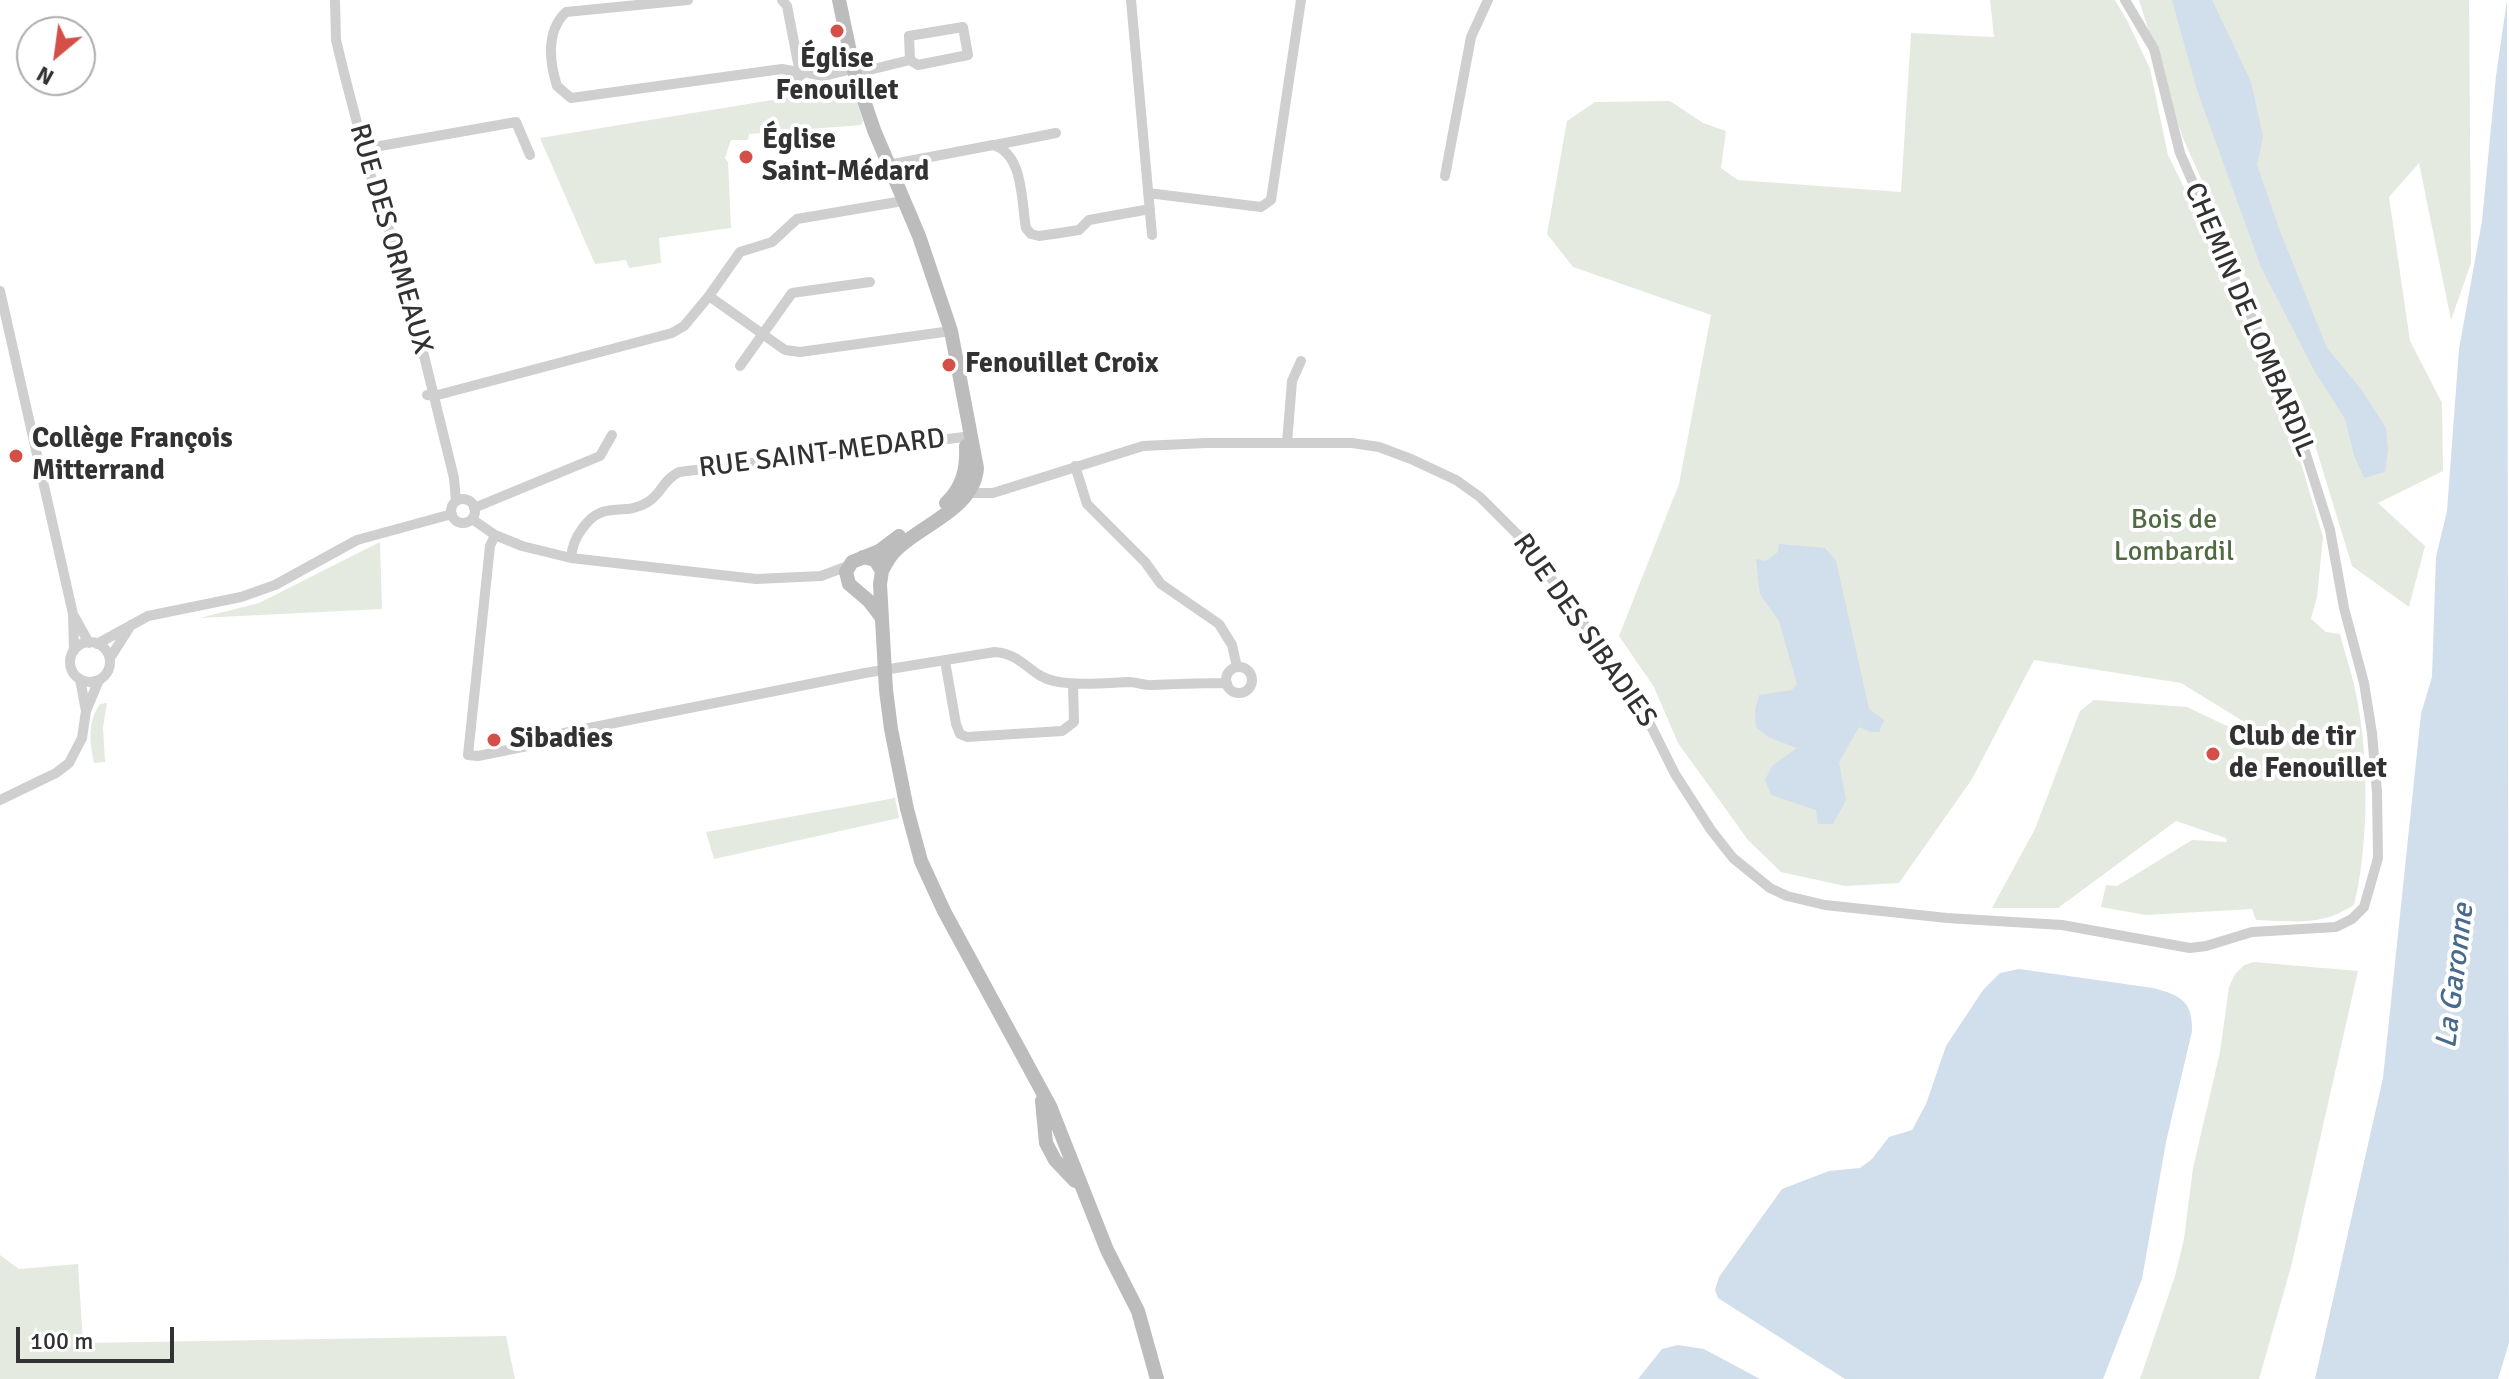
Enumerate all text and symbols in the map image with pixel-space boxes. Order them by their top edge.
north arrow [16,16,96,96]
marker: Église Fenouillet [828,22,846,40]
place label: Église Fenouillet [776,43,898,109]
text: N [32,60,58,91]
street label: RUE DES ORMEAUX [341,120,439,358]
place label: Église Saint-Médard [762,124,929,190]
marker: Église Saint-Médard [737,148,755,166]
street label: CHEMIN DE LOMBARDIL [2176,178,2322,462]
place label: Fenouillet Croix [965,348,1158,382]
marker: Fenouillet Croix [940,356,958,374]
street label: RUE SAINT-MEDARD [697,422,947,486]
place label: Collège François Mitterrand [32,423,233,489]
marker: Collège François Mitterrand [7,447,25,465]
park label: Bois de Lombardil [2114,504,2234,570]
street label: RUE DES SIBADIES [1505,528,1663,734]
place label: Club de tir de Fenouillet [2229,721,2387,787]
place label: Sibadies [510,723,613,757]
marker: Sibadies [485,731,503,749]
marker: Club de tir de Fenouillet [2204,745,2222,763]
water label: La Garonne [2429,902,2483,1050]
scale bar [20,1311,178,1361]
text: 100 m [30,1326,93,1356]

